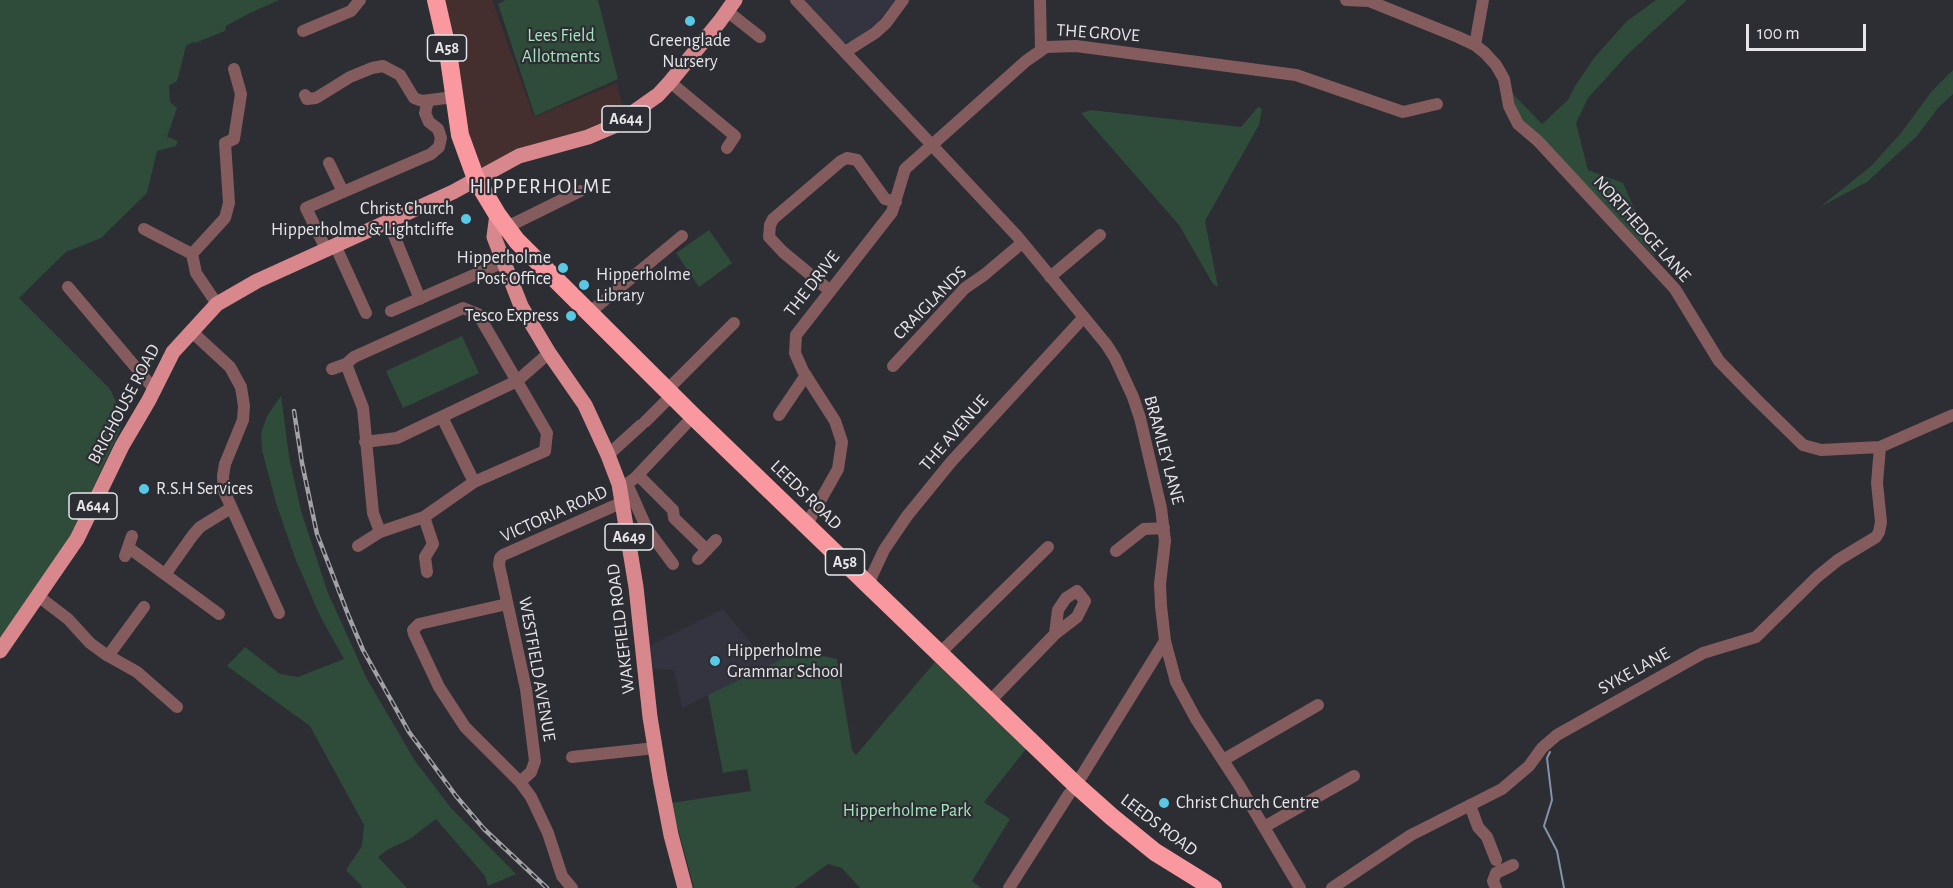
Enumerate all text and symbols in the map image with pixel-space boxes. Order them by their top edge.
scale bar [1749,12,1869,50]
marker: Greenglade Nursery [683,14,697,28]
street label: THE GROVE [1056,19,1140,47]
park label: Lees Field Allotments [522,25,600,68]
text: 100 m [1757,25,1800,43]
place label: Greenglade Nursery [649,30,731,72]
road number: A58 [428,35,466,61]
road number: A644 [602,106,650,132]
street label: NORTHEDGE LANE [1589,171,1695,287]
district label: HIPPERHOLME [470,174,612,200]
place label: Christ Church Hipperholme & Lightcliffe [271,198,454,240]
marker: Christ Church Hipperholme & Lightcliffe [459,212,473,226]
place label: Hipperholme Post Office [457,247,551,290]
street label: THE DRIVE [780,247,844,321]
marker: Hipperholme Post Office [556,261,570,275]
street label: CRAIGLANDS [889,262,971,344]
place label: Hipperholme Library [596,264,690,306]
marker: Hipperholme Library [577,278,591,292]
place label: Tesco Express [465,305,559,327]
marker: Tesco Express [564,309,578,323]
street label: BRIGHOUSE ROAD [83,340,165,468]
street label: THE AVENUE [915,390,993,476]
street label: BRAMLEY LANE [1139,393,1189,507]
street label: LEEDS ROAD [766,456,846,534]
place label: R.S.H Services [156,478,253,500]
street label: VICTORIA ROAD [497,481,611,547]
marker: R.S.H Services [137,482,151,496]
road number: A644 [69,493,117,519]
road number: A649 [605,524,653,550]
road number: A58 [826,549,864,575]
street label: WAKEFIELD ROAD [602,563,640,695]
street label: WESTFIELD AVENUE [514,595,560,743]
place label: Hipperholme Grammar School [727,640,843,682]
street label: SYKE LANE [1594,643,1674,699]
marker: Hipperholme Grammar School [708,654,722,668]
street label: LEEDS ROAD [1116,789,1202,861]
place label: Christ Church Centre [1176,792,1319,814]
marker: Christ Church Centre [1157,796,1171,810]
park label: Hipperholme Park [843,800,971,822]

